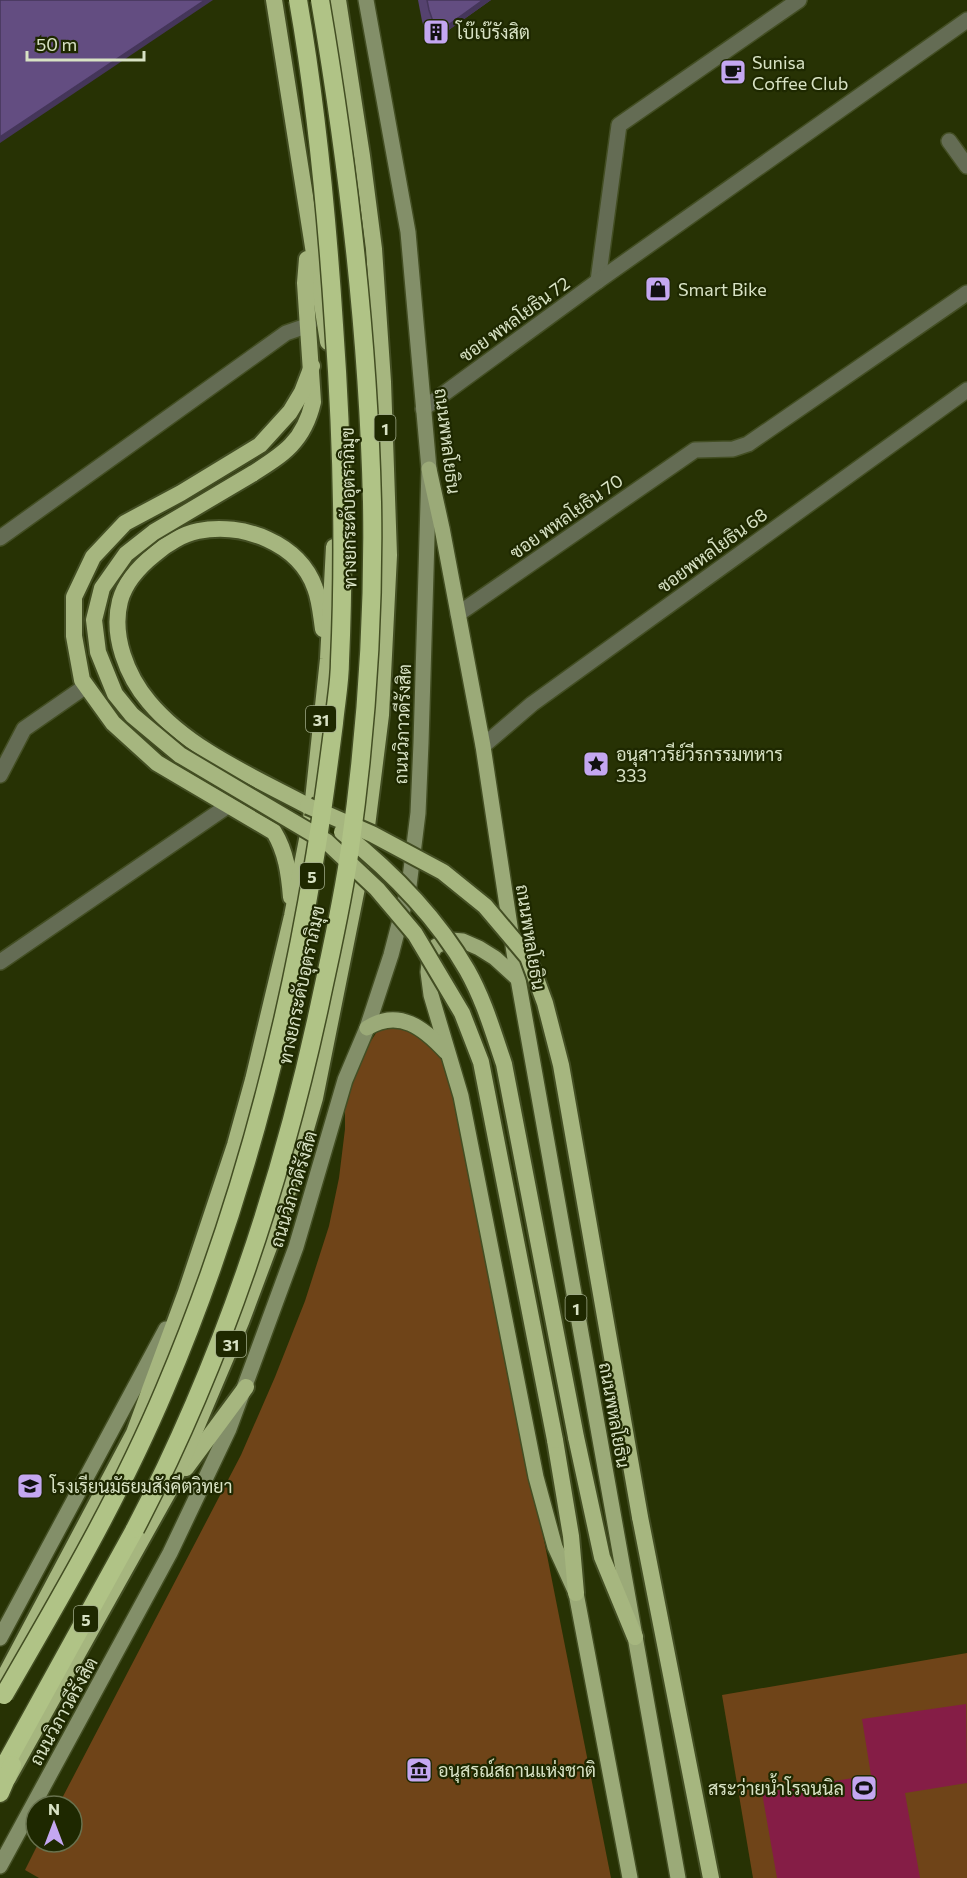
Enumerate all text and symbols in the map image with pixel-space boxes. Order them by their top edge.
building icon: โบ๊เบ๊รังสิต [421,17,451,47]
place label: โบ๊เบ๊รังสิต [455,20,530,43]
scale bar [27,24,144,62]
text: 50 m [36,33,77,55]
place label: Sunisa Coffee Club [752,51,848,94]
cafe icon: Sunisa Coffee Club [718,57,748,87]
street label: ซอย พหลโยธิน 72 [454,271,574,367]
shop icon: Smart Bike [643,274,673,304]
place label: Smart Bike [678,278,767,300]
street label: ถนนพหลโยธิน [431,387,466,495]
road number: 1 [374,415,396,441]
street label: ทางยกระดับอุตราภิมุข [336,427,362,589]
street label: ซอย พหลโยธิน 70 [505,468,627,563]
street label: ซอยพหลโยธิน 68 [652,502,771,597]
street label: ถนนวิภาวดีรังสิต [388,663,415,785]
road number: 31 [306,706,336,732]
place label: อนุสาวรีย์วีรกรรมทหาร 333 [616,742,783,786]
place icon: อนุสาวรีย์วีรกรรมทหาร 333 [581,749,611,779]
road number: 5 [300,863,324,889]
street label: ถนนพหลโยธิน [512,882,551,991]
street label: ทางยกระดับอุตราภิมุข [273,904,331,1067]
street label: ถนนวิภาวดีรังสิต [264,1128,321,1250]
road number: 1 [566,1295,586,1321]
road number: 31 [216,1331,246,1357]
street label: ถนนพหลโยธิน [595,1360,636,1469]
school or university icon: โรงเรียนมัธยมสังคีตวิทยา [15,1471,45,1501]
place label: โรงเรียนมัธยมสังคีตวิทยา [49,1474,232,1497]
road number: 5 [74,1606,98,1632]
street label: ถนนวิภาวดีรังสิต [23,1652,102,1769]
museum icon: อนุสรณ์สถานแห่งชาติ [404,1755,434,1785]
place label: อนุสรณ์สถานแห่งชาติ [438,1758,596,1783]
place label: สระว่ายน้ำโรจนนิล [708,1773,844,1799]
sports icon: สระว่ายน้ำโรจนนิล [849,1773,879,1803]
north arrow [24,1794,84,1854]
text: N [48,1799,60,1818]

